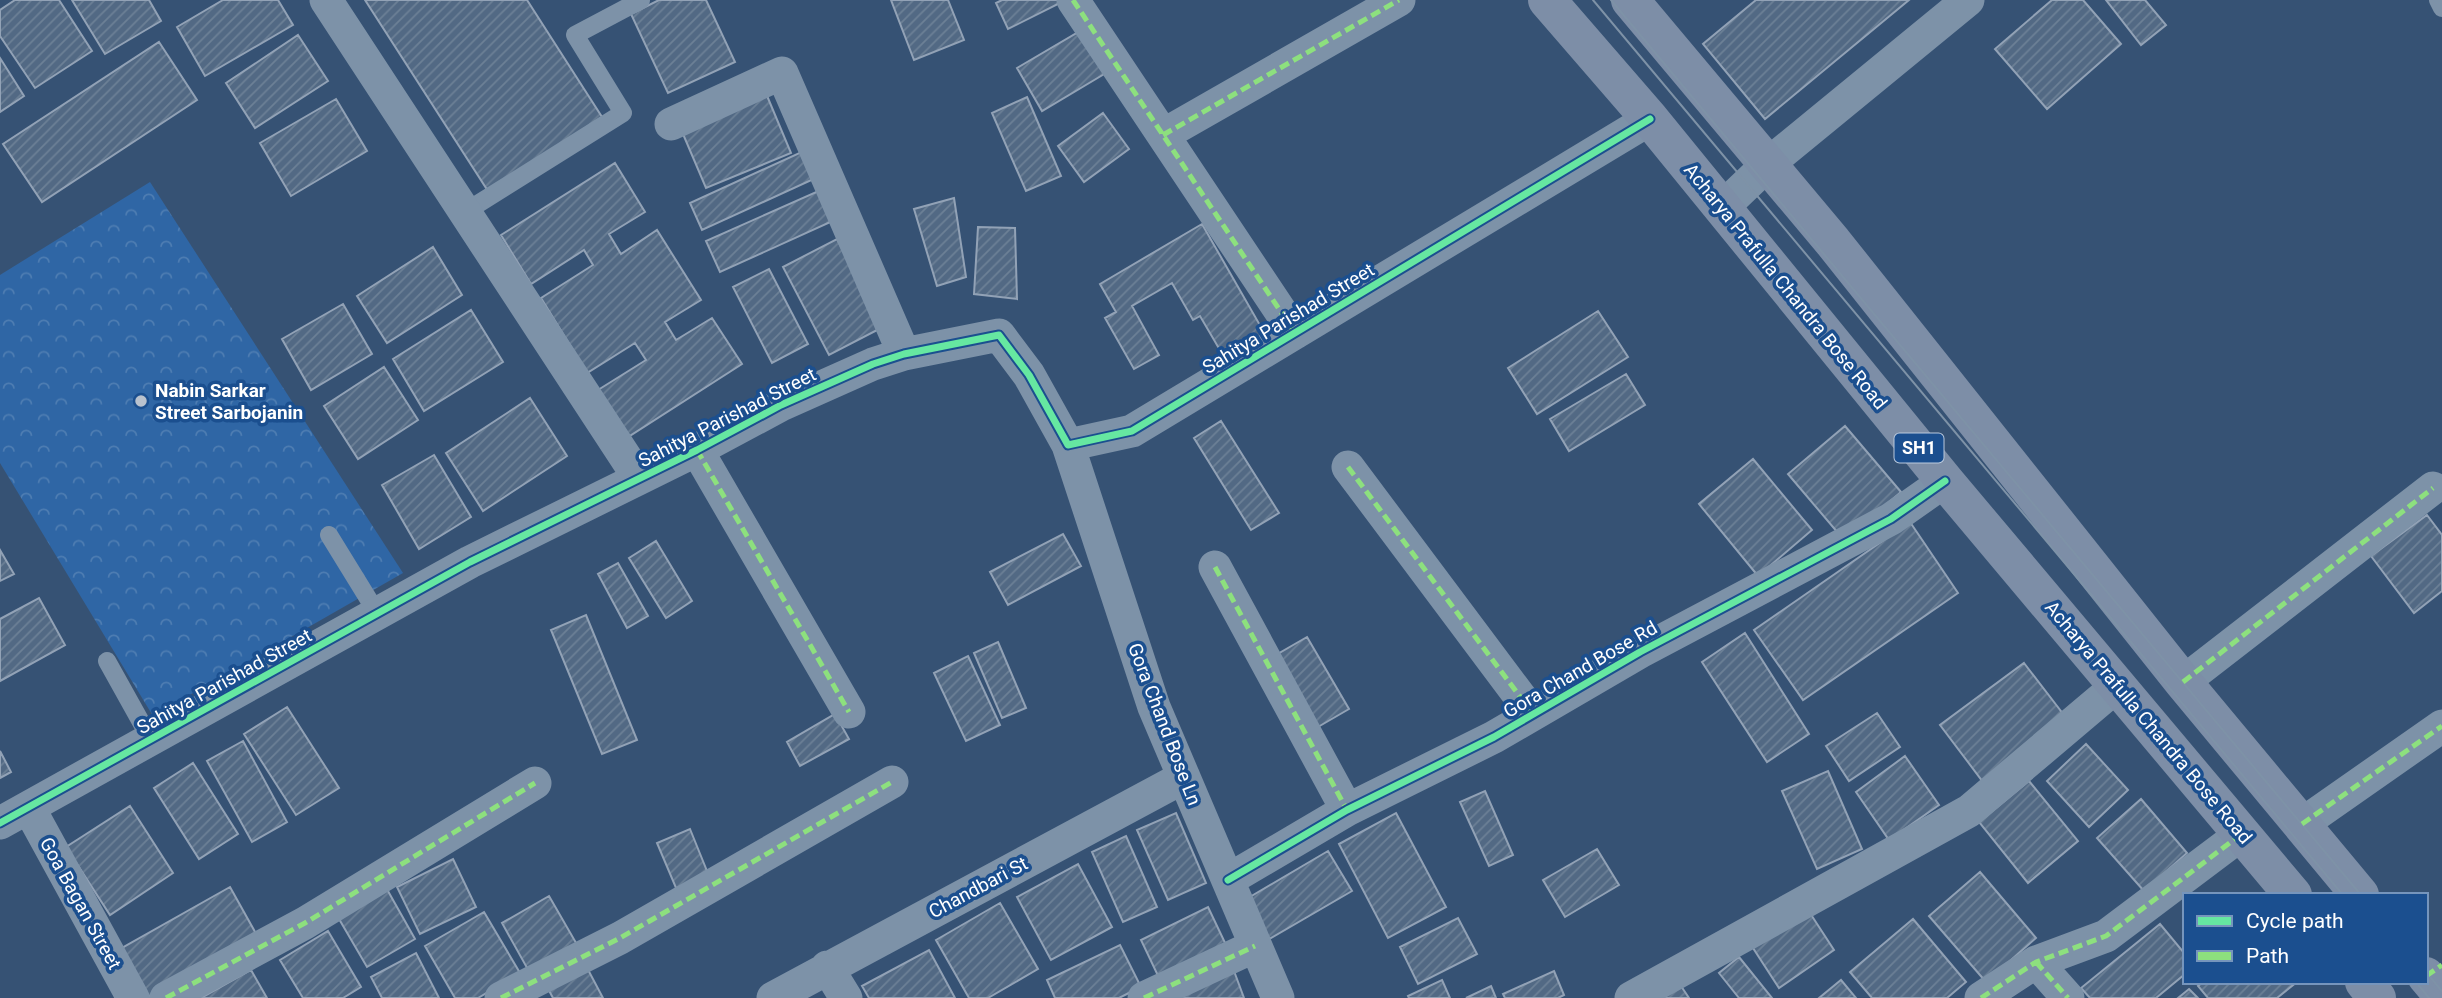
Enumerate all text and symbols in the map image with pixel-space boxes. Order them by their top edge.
street label: Acharya Prafulla Chandra Bose Road [1679,159,1892,414]
street label: Sahitya Parishad Street [1198,258,1378,379]
street label: Sahitya Parishad Street [635,363,820,472]
place label: Nabin Sarkar Street Sarbojanin [155,379,303,424]
marker: Nabin Sarkar Street Sarbojanin [133,393,149,409]
road number: SH1 [1895,434,1944,462]
street label: Acharya Prafulla Chandra Bose Road [2040,596,2257,848]
street label: Gora Chand Bose Rd [1499,616,1661,723]
street label: Sahitya Parishad Street [133,624,316,739]
street label: Gora Chand Bose Ln [1123,640,1206,809]
street label: Goa Bagan Street [35,833,126,973]
street label: Chandbari St [925,852,1032,923]
legend [2183,893,2428,984]
text: Cycle path [2246,909,2344,933]
text: Path [2246,944,2289,968]

